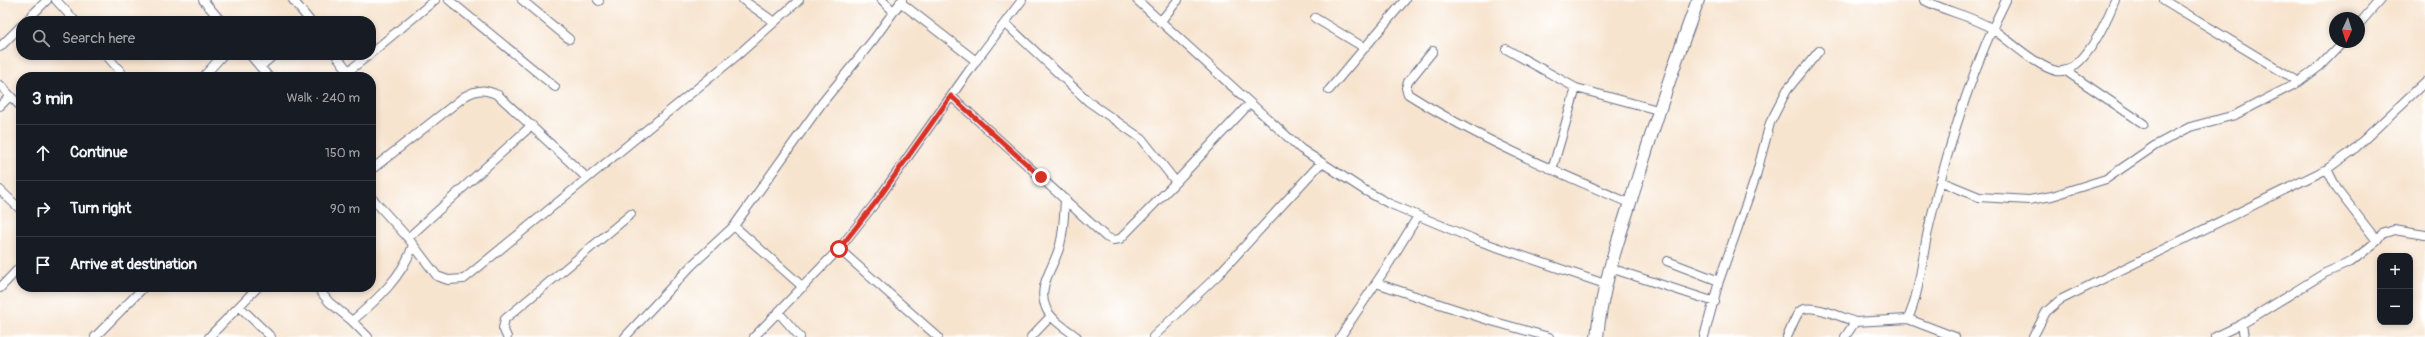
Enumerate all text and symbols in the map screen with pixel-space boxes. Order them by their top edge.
north arrow [2329,12,2365,48]
search box [16,16,376,60]
icon: search [30,27,52,49]
text: Search here [62,29,135,48]
text: 3 min [32,88,73,109]
text: Walk · 240 m [286,90,360,106]
icon: ahead [32,142,54,164]
text: Continue [70,143,128,162]
text: 150 m [325,145,360,161]
route end [1032,168,1050,186]
icon: right [32,198,54,220]
text: Turn right [70,199,131,218]
text: 90 m [330,201,360,217]
route start [830,240,848,258]
map controls [2377,253,2413,325]
button: + [2377,253,2413,289]
icon: arrive [32,254,54,276]
text: Arrive at destination [70,255,197,274]
button: − [2377,289,2413,325]

